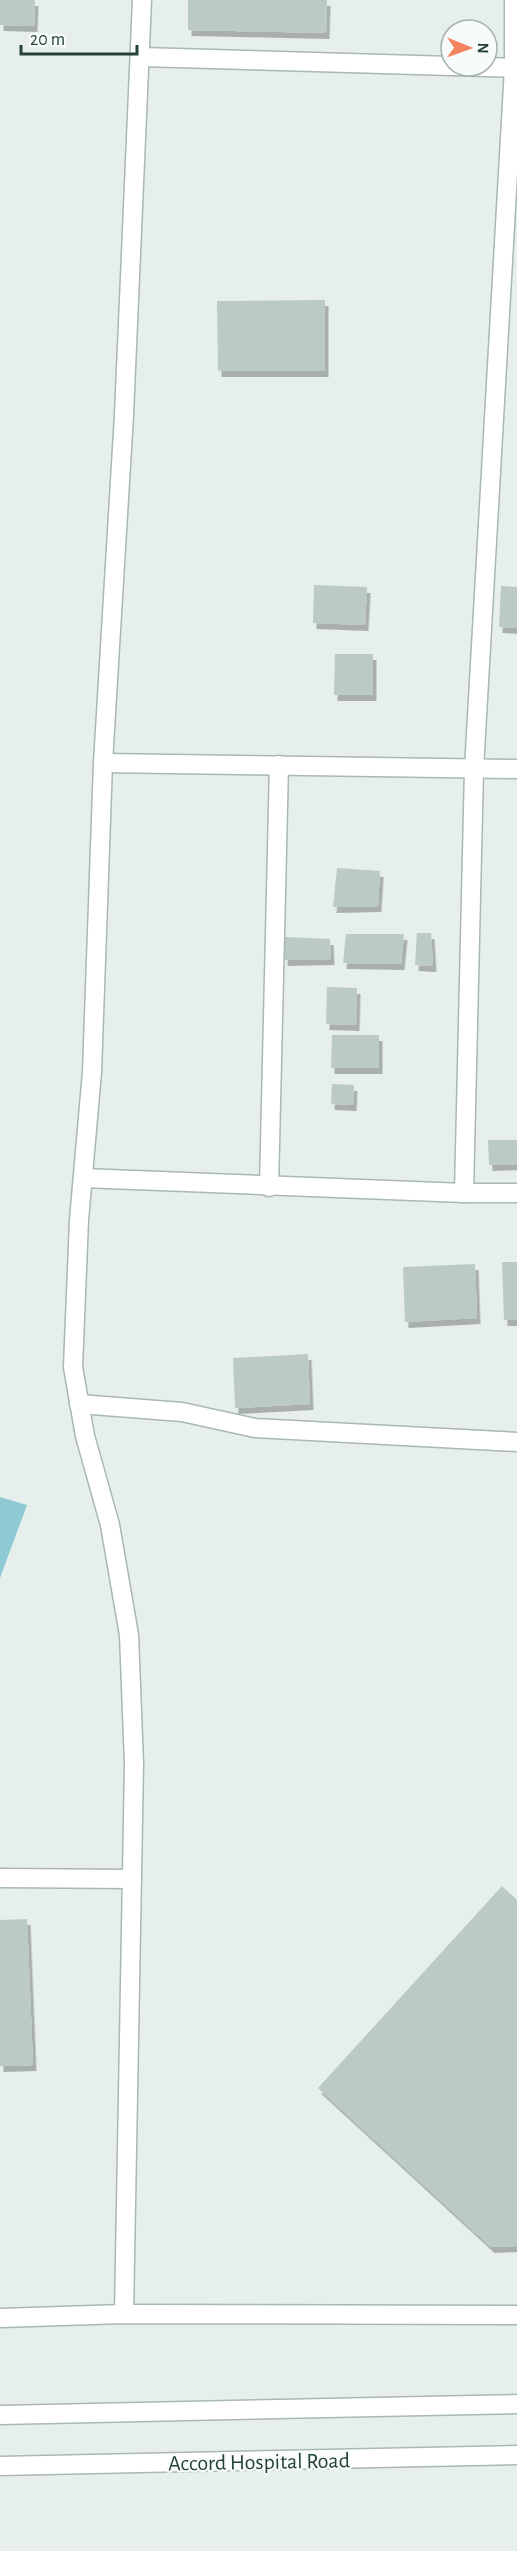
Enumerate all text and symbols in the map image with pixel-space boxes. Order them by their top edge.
scale bar [21,18,136,56]
north arrow [439,18,499,78]
text: 20 m [30,31,65,49]
text: N [475,43,491,54]
street label: Accord Hospital Road [168,2449,350,2475]

